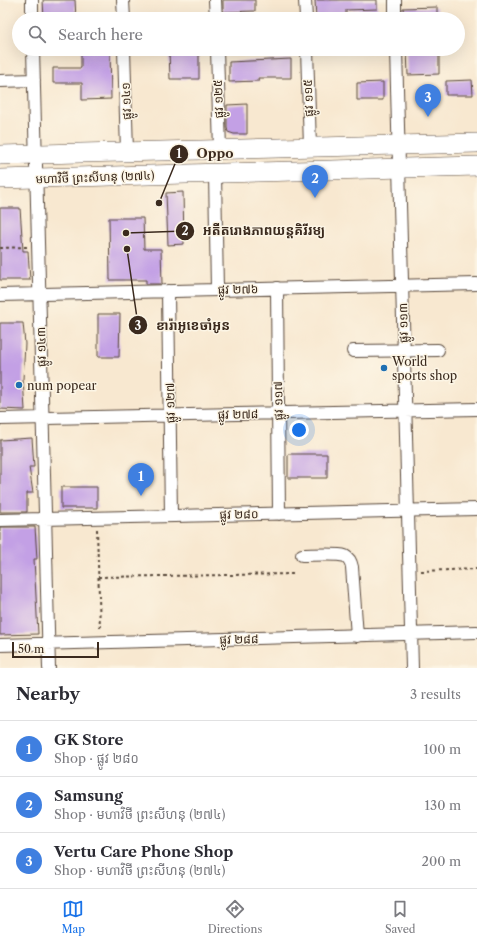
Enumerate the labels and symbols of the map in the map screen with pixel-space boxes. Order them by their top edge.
street label: ផ្លូវ ១២៥ [210,79,230,119]
street label: ផ្លូវ ១១៥ [300,79,320,117]
street label: ផ្លូវ ១៤១ [118,82,138,120]
pin: 3 [415,84,441,117]
callout: Oppo [169,141,242,166]
text: Oppo [197,145,233,161]
text: 1 [176,146,182,161]
pin: 2 [302,165,328,198]
street label: មហាវិថី ព្រះសីហនុ (២៧៤) [35,167,155,187]
callout: អតីតរោងភាពយន្តគិរីរម្យ [175,218,333,243]
text: អតីតរោងភាពយន្តគិរីរម្យ [203,222,325,239]
text: 2 [181,223,189,238]
street label: ផ្លូវ ២៧៦ [217,281,259,300]
street label: ផ្លូវ ១១៣ [395,303,414,343]
callout: ខារ៉ាអូខេចាំអូន [128,313,237,338]
text: ខារ៉ាអូខេចាំអូន [156,317,230,334]
text: 3 [135,318,142,333]
street label: ផ្លូវ ១៤៣ [33,327,52,367]
place label: World sports shop [391,354,457,383]
marker: World sports shop [379,363,389,373]
place label: num popear [27,378,97,393]
marker: num popear [14,380,24,390]
street label: ផ្លូវ ១១៧ [270,381,289,421]
street label: ផ្លូវ ១២៧ [162,382,181,424]
street label: ផ្លូវ ២៧៨ [217,406,259,425]
your location [289,420,309,440]
pin: 1 [128,463,154,496]
street label: ផ្លូវ ២៨០ [219,506,259,525]
street label: ផ្លូវ ២៨៨ [219,631,259,650]
scale bar [12,640,99,659]

